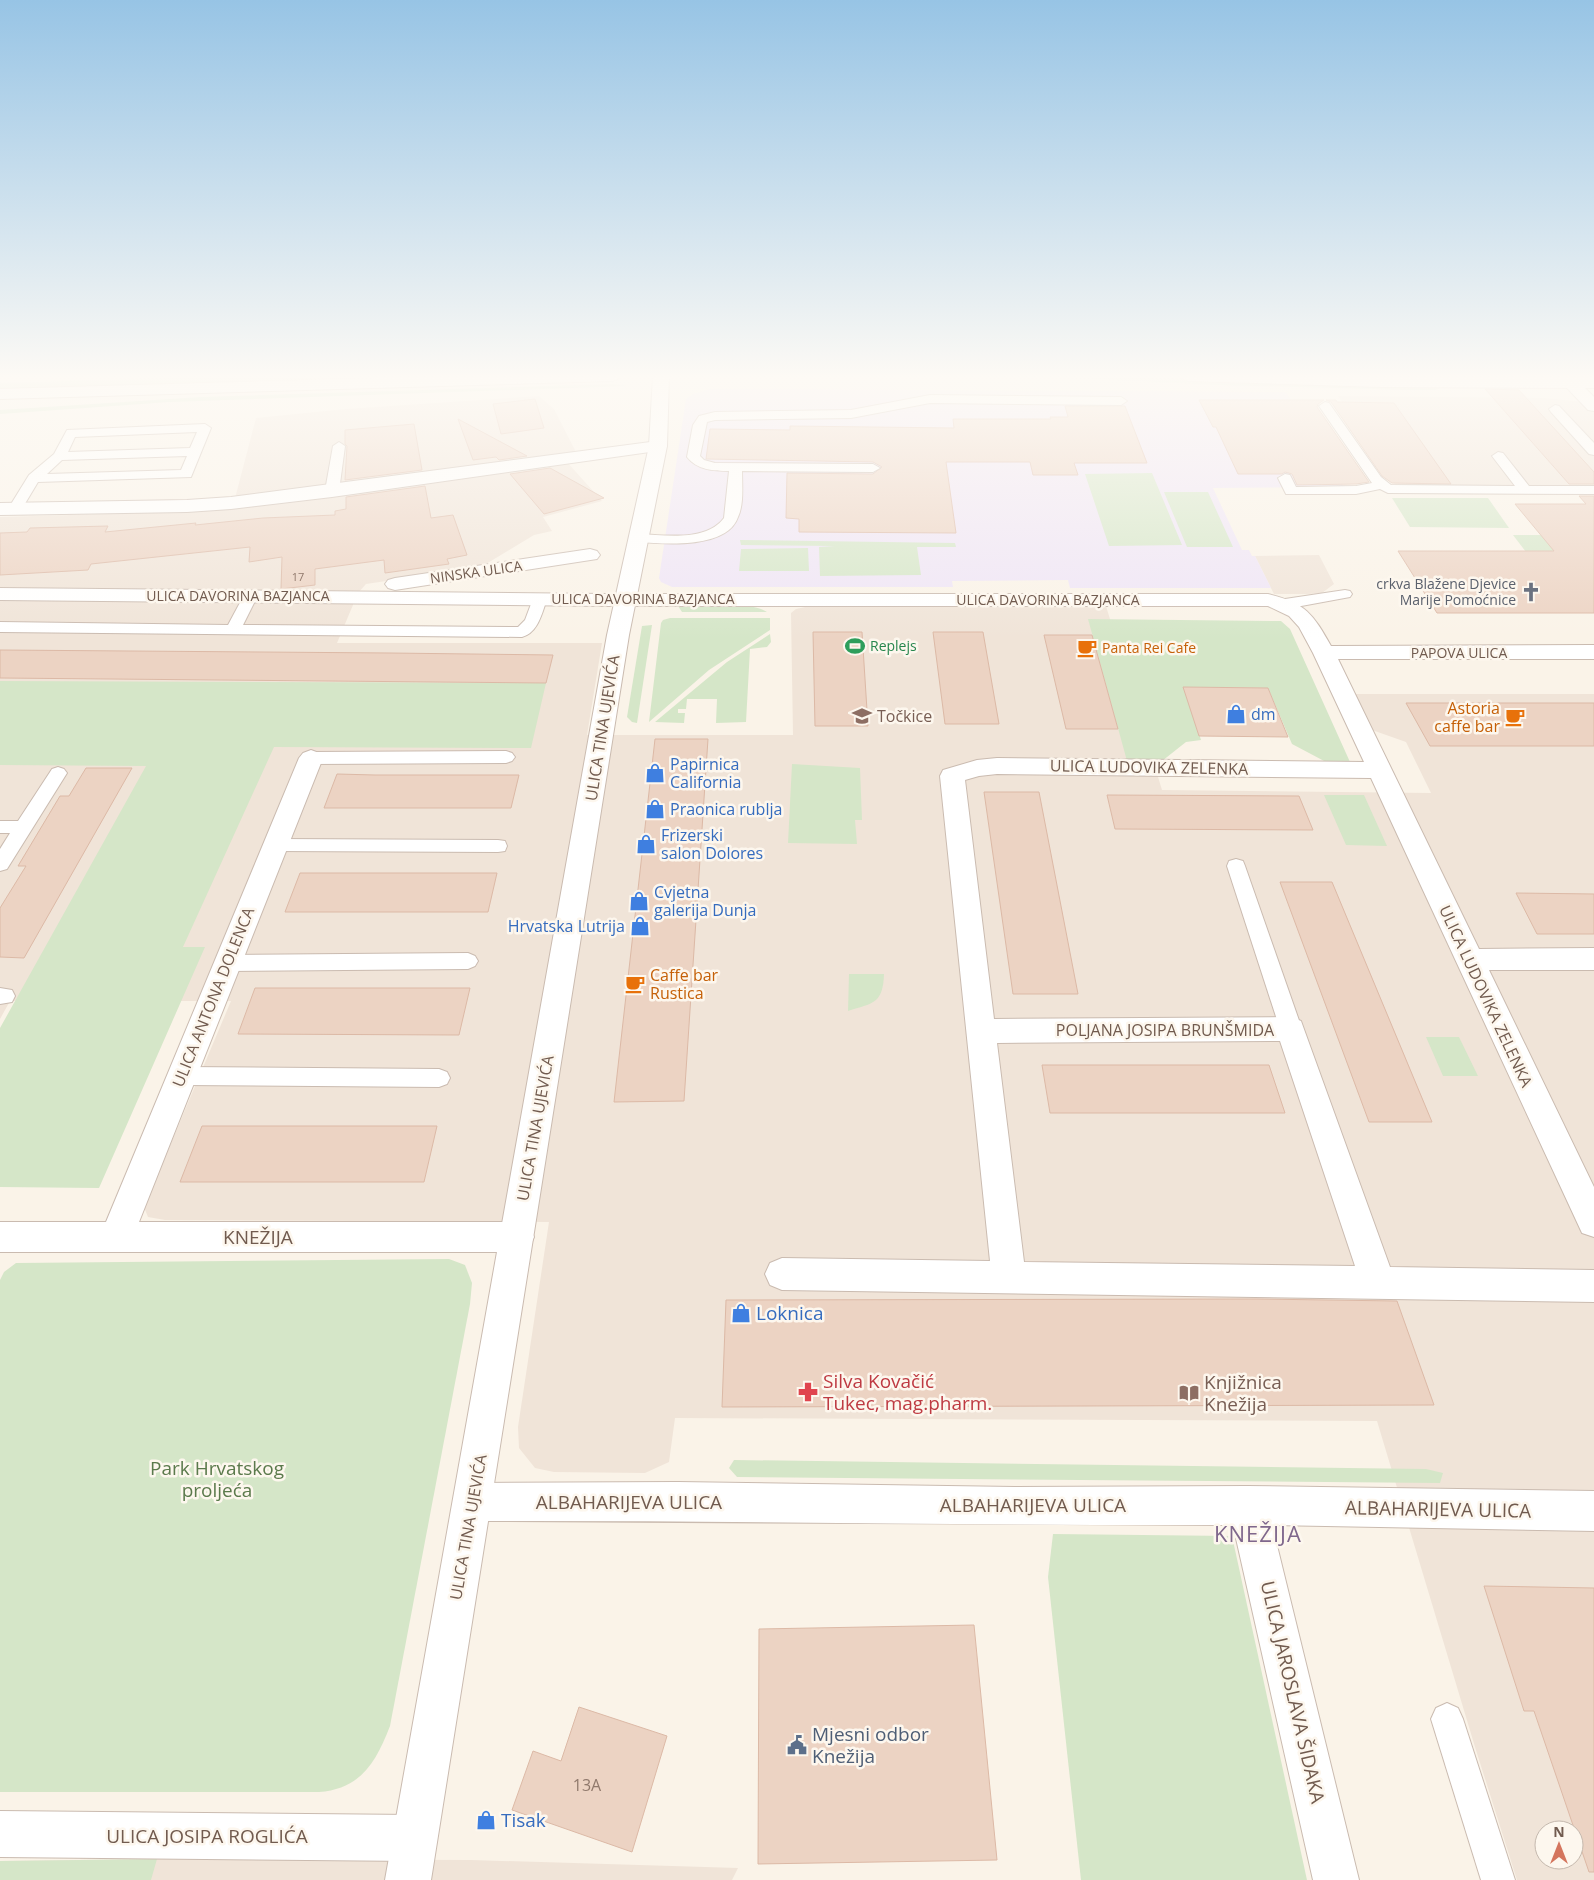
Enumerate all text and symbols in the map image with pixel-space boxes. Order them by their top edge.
street label: NINSKA ULICA [429,556,523,587]
house number: 17 [292,569,304,584]
place label: crkva Blažene Djevice Marije Pomoćnice [1376,574,1516,609]
church icon: crkva Blažene Djevice Marije Pomoćnice [1520,581,1542,603]
street label: ULICA DAVORINA BAZJANCA [146,586,330,605]
street label: ULICA DAVORINA BAZJANCA [551,589,735,608]
street label: ULICA DAVORINA BAZJANCA [956,590,1140,609]
sports icon: Replejs [844,635,866,657]
place label: Replejs [870,636,917,655]
cafe icon: Panta Rei Cafe [1076,637,1098,659]
place label: Panta Rei Cafe [1102,638,1196,657]
street label: PAPOVA ULICA [1411,643,1507,662]
street label: ULICA TINA UJEVIĆA [580,653,625,803]
place label: Astoria caffe bar [1434,697,1500,737]
shop icon: dm [1225,703,1247,725]
place label: dm [1251,703,1276,725]
school or university icon: Točkice [851,705,873,727]
place label: Točkice [877,705,932,727]
cafe icon: Astoria caffe bar [1504,706,1526,728]
place label: Papirnica California [670,753,741,793]
street label: ULICA LUDOVIKA ZELENKA [1050,754,1249,780]
shop icon: Papirnica California [644,762,666,784]
shop icon: Praonica rublja [644,798,666,820]
place label: Praonica rublja [670,798,782,820]
place label: Frizerski salon Dolores [661,824,763,864]
shop icon: Frizerski salon Dolores [635,833,657,855]
place label: Cvjetna galerija Dunja [654,881,756,921]
shop icon: Cvjetna galerija Dunja [628,890,650,912]
street label: ULICA LUDOVIKA ZELENKA [1434,902,1538,1091]
street label: ULICA ANTONA DOLENCA [167,903,260,1090]
place label: Hrvatska Lutrija [508,915,625,937]
shop icon: Hrvatska Lutrija [629,915,651,937]
place label: Caffe bar Rustica [650,964,719,1004]
cafe icon: Caffe bar Rustica [624,973,646,995]
street label: POLJANA JOSIPA BRUNŠMIDA [1056,1019,1275,1041]
street label: ULICA TINA UJEVIĆA [511,1053,559,1203]
street label: KNEŽIJA [223,1224,293,1250]
place label: Loknica [756,1300,823,1326]
shop icon: Loknica [730,1302,752,1324]
place label: Silva Kovačić Tukec, mag.pharm. [823,1368,992,1416]
place label: Knjižnica Knežija [1204,1369,1282,1417]
pharmacy icon: Silva Kovačić Tukec, mag.pharm. [797,1381,819,1403]
library icon: Knjižnica Knežija [1178,1382,1200,1404]
street label: ULICA TINA UJEVIĆA [444,1452,492,1602]
park label: Park Hrvatskog proljeća [150,1455,284,1503]
street label: ALBAHARIJEVA ULICA [536,1489,722,1515]
street label: ALBAHARIJEVA ULICA [940,1492,1126,1518]
street label: ALBAHARIJEVA ULICA [1345,1494,1531,1524]
district label: KNEŽIJA [1214,1518,1302,1548]
street label: ULICA JAROSLAVA ŠIDAKA [1255,1578,1331,1806]
place label: Mjesni odbor Knežija [812,1721,929,1769]
public building icon: Mjesni odbor Knežija [786,1734,808,1756]
house number: 13A [573,1774,602,1796]
place label: Tisak [501,1807,546,1833]
shop icon: Tisak [475,1809,497,1831]
north arrow [1534,1820,1584,1870]
text: N [1553,1822,1565,1841]
street label: ULICA JOSIPA ROGLIĆA [106,1823,308,1849]

